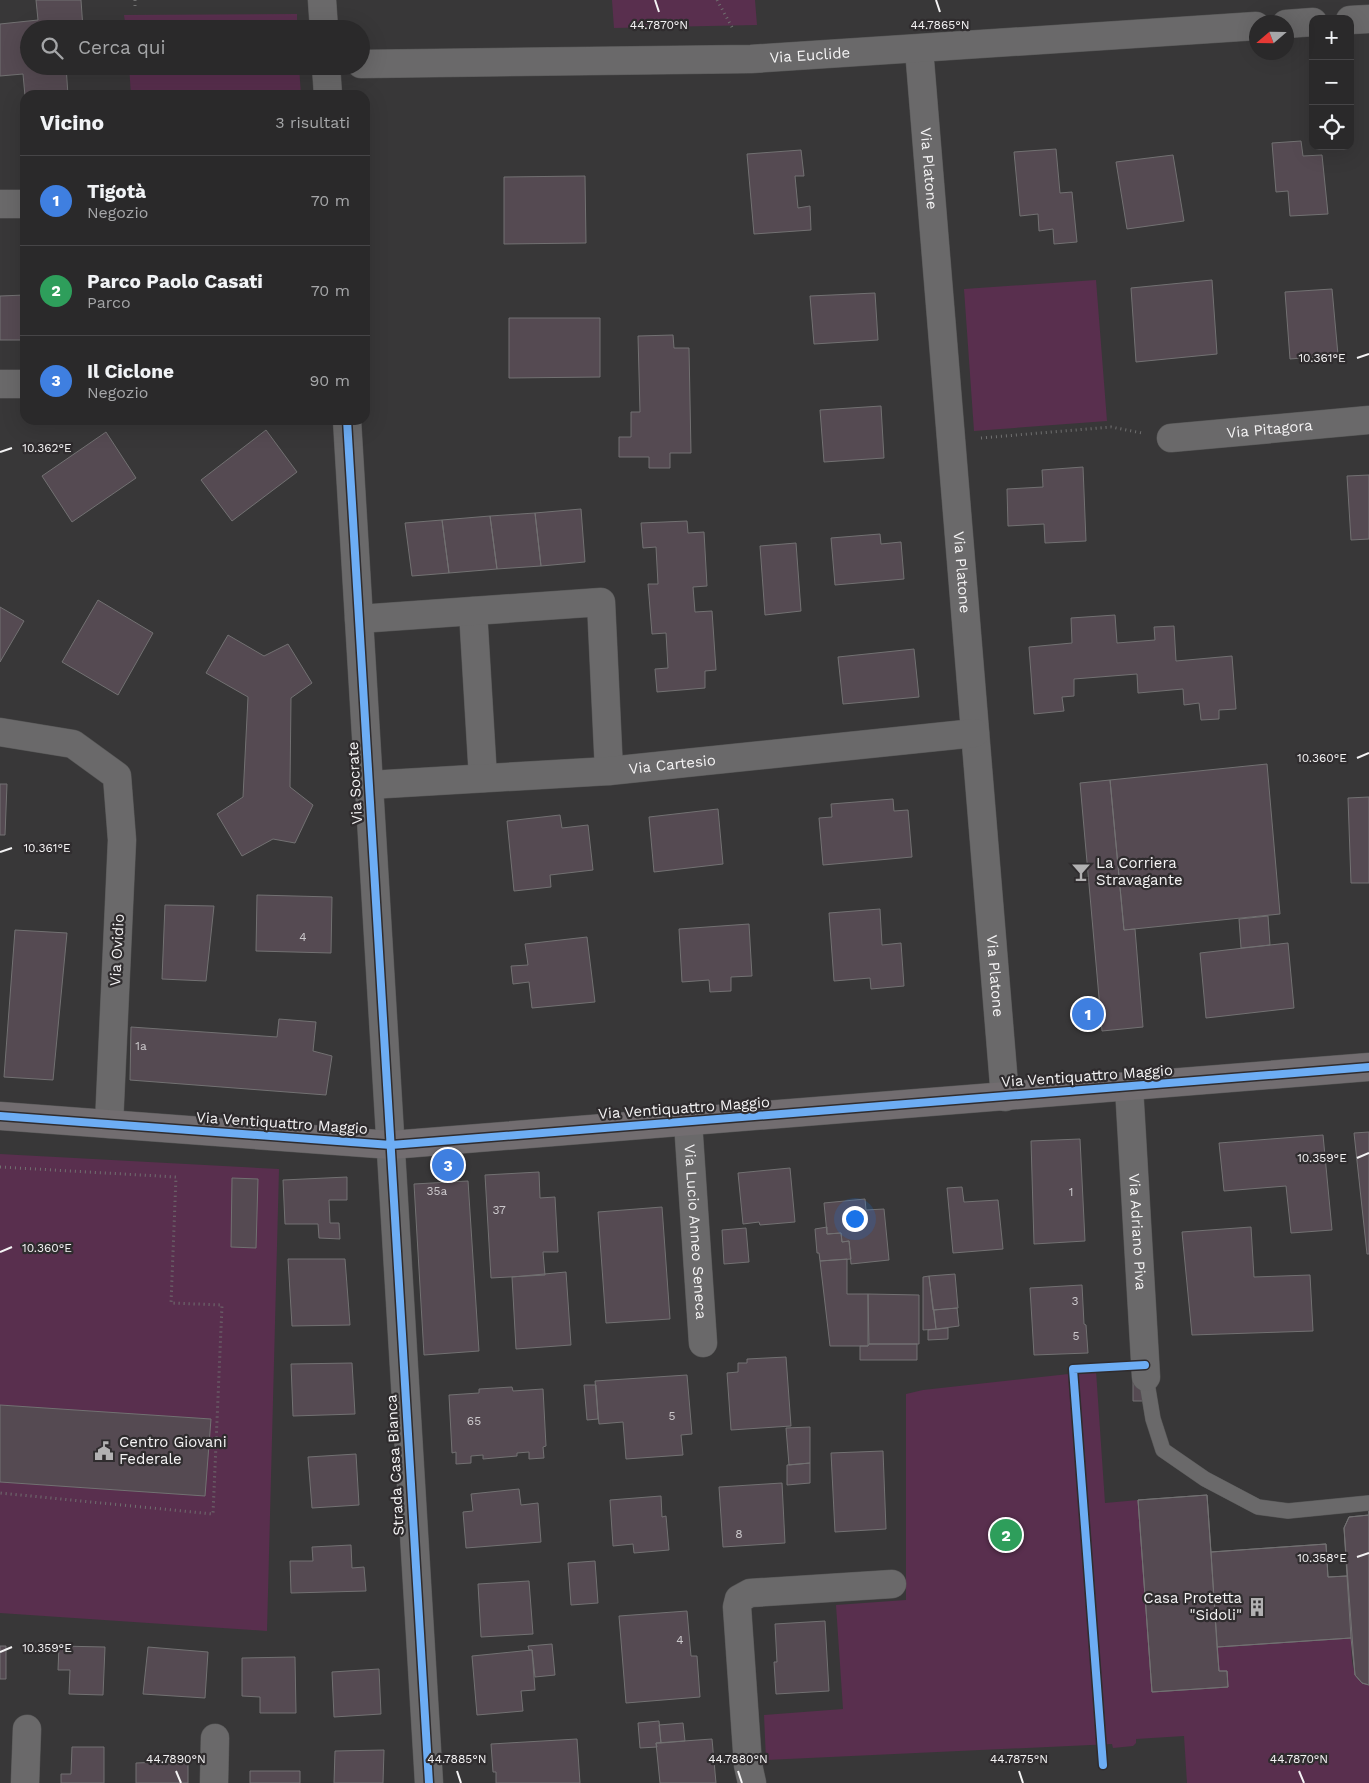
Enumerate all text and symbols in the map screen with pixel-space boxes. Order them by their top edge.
north arrow [1249,15,1294,60]
map controls [1309,15,1354,150]
button: + [1309,15,1354,60]
text: 44.7870°N [630,18,688,32]
text: 44.7865°N [910,18,970,32]
search box [20,20,370,75]
icon: search [38,34,66,62]
text: Cerca qui [78,36,166,59]
street label: Via Euclide [769,44,851,67]
button: − [1309,60,1354,105]
button: locate [1309,105,1354,150]
text: Vicino [40,110,104,135]
text: 3 risultati [275,113,350,132]
street label: Via Platone [916,127,941,210]
text: Tigotà [87,180,146,203]
text: 1 [53,191,59,210]
text: 70 m [311,191,350,210]
text: Negozio [87,203,148,222]
text: Parco Paolo Casati [87,270,263,293]
text: 2 [51,281,61,300]
text: 70 m [311,281,350,300]
text: Parco [87,293,131,312]
text: 10.361°E [1298,351,1346,365]
text: Il Ciclone [87,360,174,383]
text: 3 [51,371,61,390]
text: 90 m [309,371,350,390]
text: Negozio [87,383,148,402]
street label: Via Pitagora [1226,416,1314,442]
text: 10.362°E [22,441,72,455]
street label: Via Platone [950,531,974,614]
street label: Via Socrate [344,741,366,825]
street label: Via Cartesio [628,751,717,778]
text: 10.360°E [1297,751,1347,765]
text: 10.361°E [23,841,71,855]
place label: La Corriera Stravagante [1096,854,1183,889]
bar icon: La Corriera Stravagante [1070,861,1092,883]
street label: Via Ovidio [106,913,128,987]
house number: 4 [299,930,307,944]
street label: Via Platone [983,934,1007,1018]
pin: 1 [1072,995,1104,1033]
house number: 1a [135,1039,147,1053]
street label: Via Ventiquattro Maggio [1000,1061,1174,1091]
street label: Via Ventiquattro Maggio [597,1093,771,1123]
street label: Via Ventiquattro Maggio [195,1108,369,1138]
street label: Via Lucio Anneo Seneca [681,1144,710,1320]
pin: 3 [432,1146,464,1184]
text: 10.359°E [1297,1151,1347,1165]
street label: Via Adriano Piva [1125,1173,1150,1291]
house number: 35a [427,1184,448,1198]
house number: 1 [1069,1185,1073,1199]
house number: 37 [492,1203,506,1217]
your location [842,1206,868,1232]
text: 10.360°E [22,1241,72,1255]
house number: 3 [1072,1294,1079,1308]
house number: 5 [1073,1329,1080,1343]
street label: Strada Casa Bianca [382,1393,408,1536]
house number: 5 [669,1409,676,1423]
house number: 65 [467,1414,481,1428]
place label: Centro Giovani Federale [119,1433,227,1468]
public building icon: Centro Giovani Federale [93,1440,115,1462]
pin: 2 [990,1516,1022,1554]
house number: 8 [735,1527,743,1541]
text: 10.358°E [1297,1551,1347,1565]
place label: Casa Protetta "Sidoli" [1143,1589,1243,1624]
building icon: Casa Protetta "Sidoli" [1246,1596,1268,1618]
house number: 4 [676,1633,684,1647]
text: 10.359°E [22,1641,72,1655]
text: 44.7890°N [146,1752,206,1766]
text: 44.7885°N [427,1752,487,1766]
text: 44.7880°N [708,1752,768,1766]
text: 44.7875°N [990,1752,1048,1766]
text: 44.7870°N [1270,1752,1328,1766]

